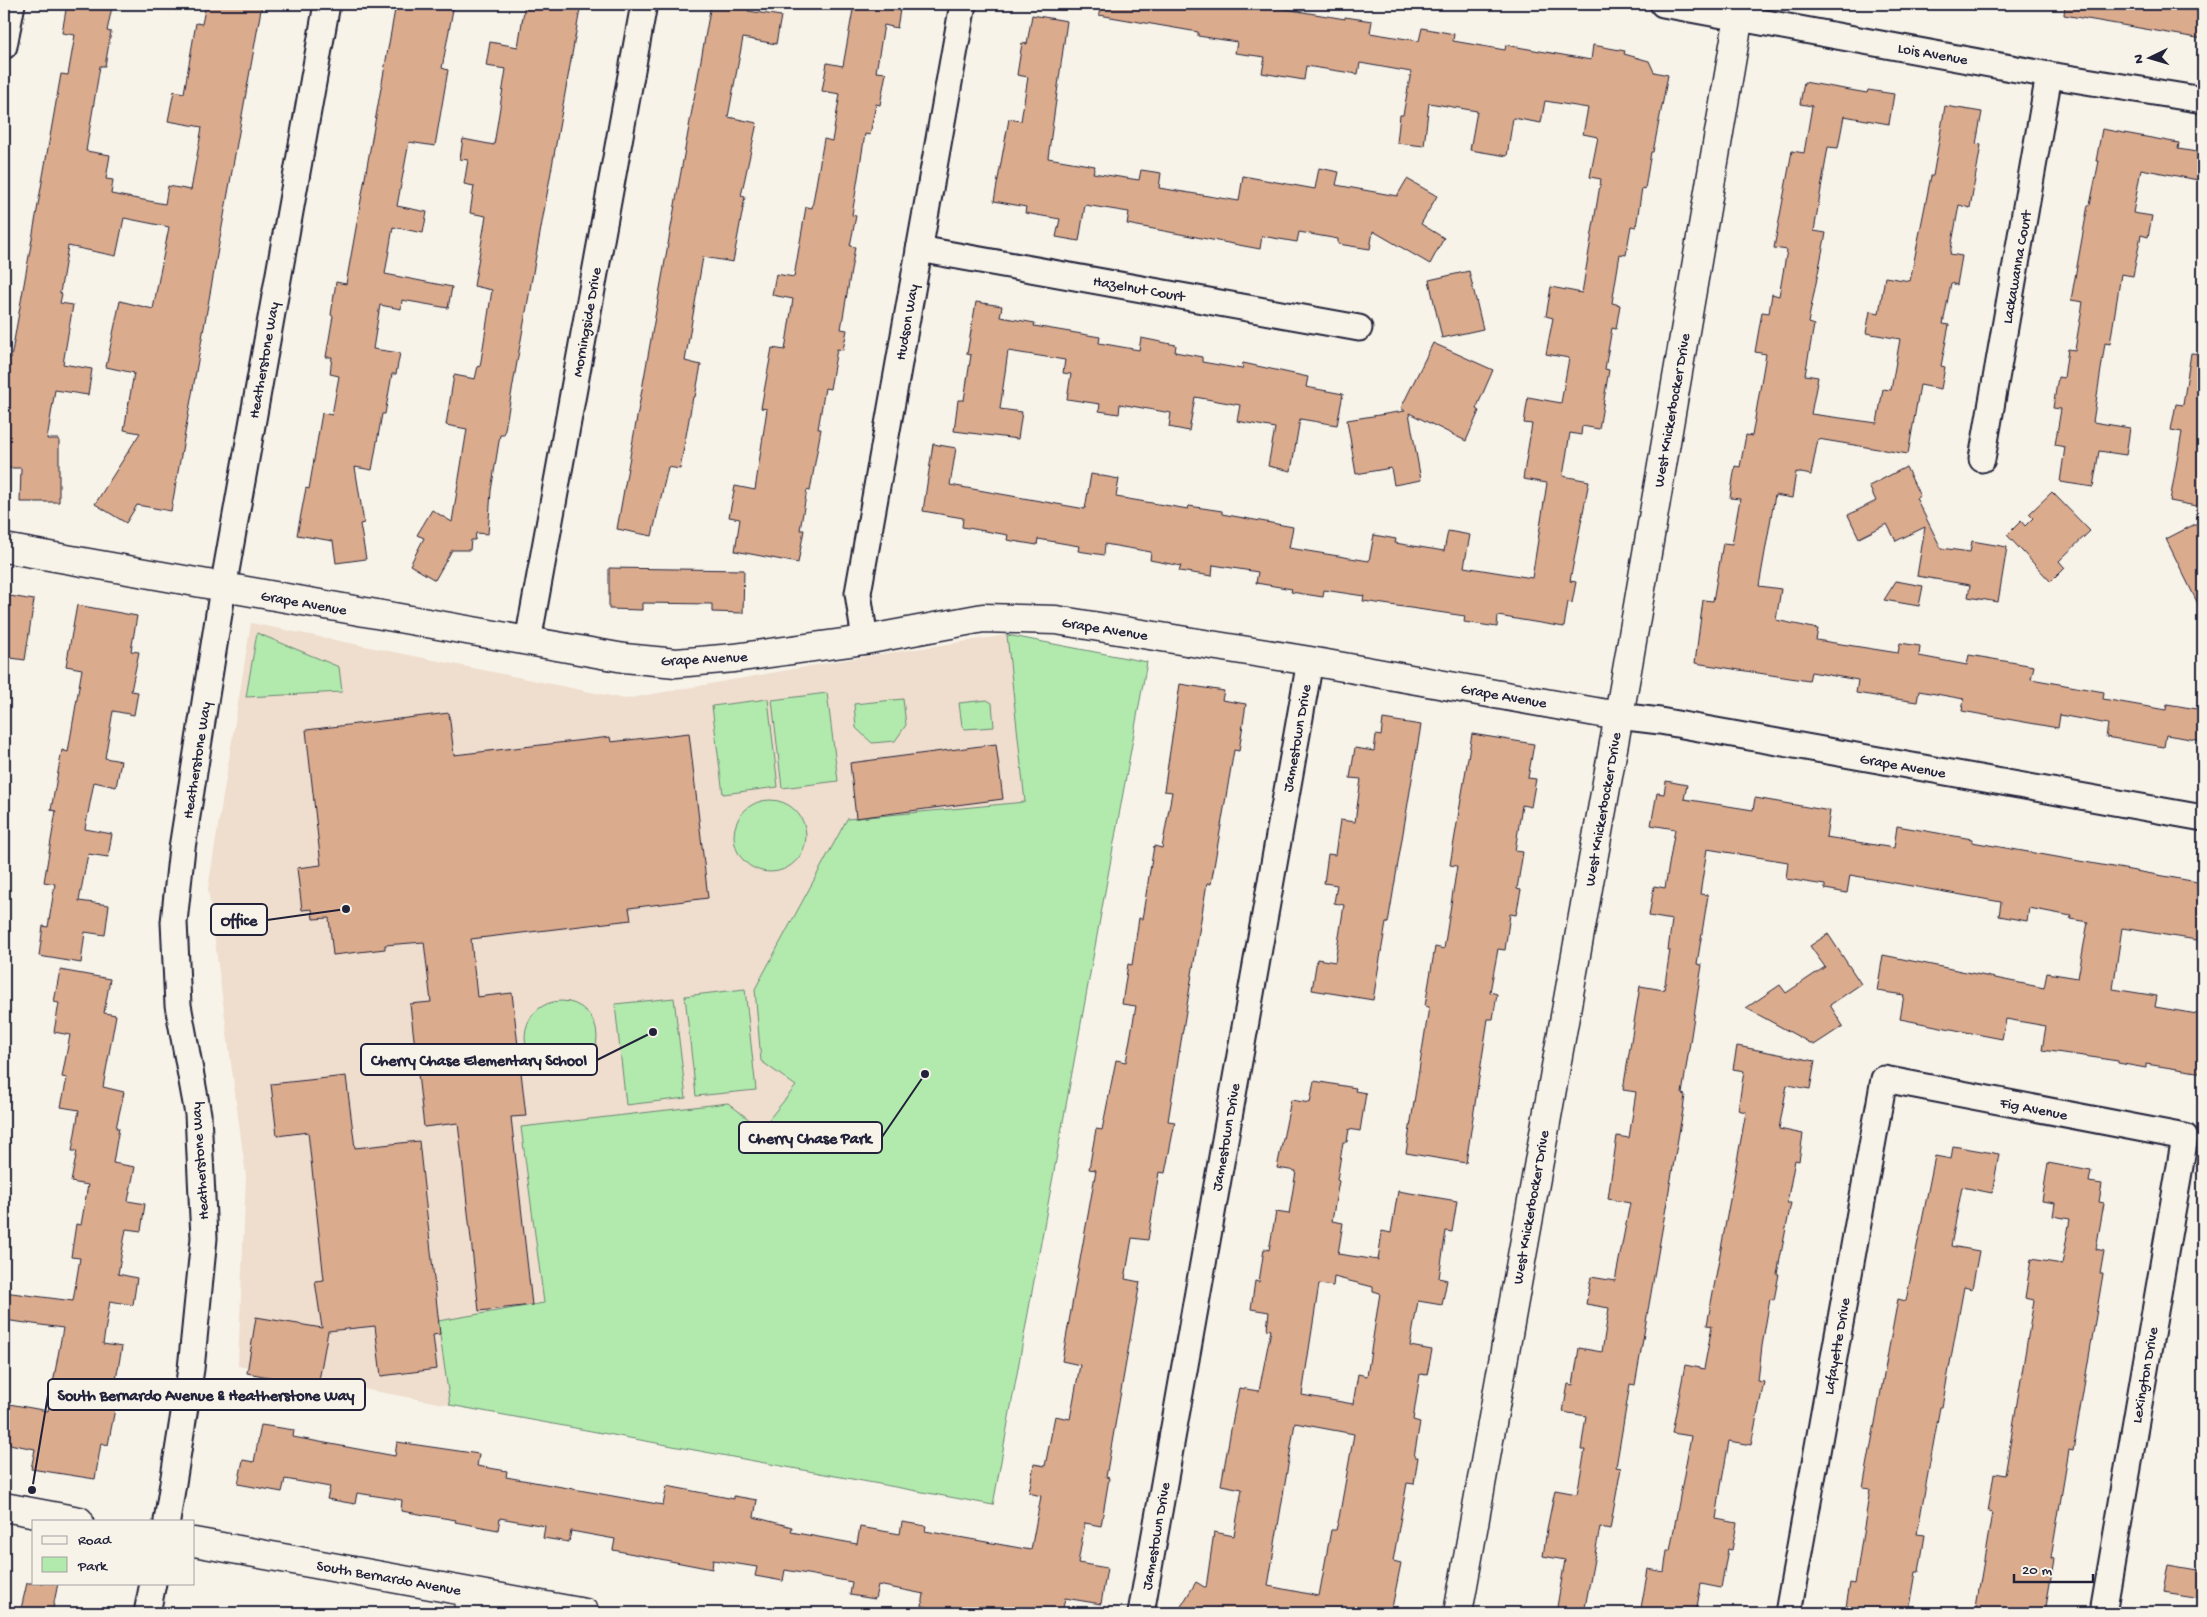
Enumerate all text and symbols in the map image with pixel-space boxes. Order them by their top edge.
north arrow [2124,32,2174,82]
street label: Lois Avenue [1896,40,1969,70]
text: N [2131,54,2148,64]
street label: Lackawanna Court [1999,208,2037,325]
street label: Morningside Drive [569,266,607,379]
street label: Hazelnut Court [1091,273,1188,307]
street label: Hudson Way [892,282,924,362]
street label: Heatherstone Way [246,300,284,420]
street label: West Knickerbocker Drive [1651,332,1695,489]
street label: Grape Avenue [259,588,348,620]
street label: Grape Avenue [1060,614,1149,646]
street label: Grape Avenue [660,649,748,671]
street label: Grape Avenue [1459,681,1548,713]
street label: Jamestown Drive [1280,683,1316,794]
street label: Heatherstone Way [180,700,216,820]
street label: West Knickerbocker Drive [1582,731,1626,888]
street label: Grape Avenue [1858,751,1947,783]
callout: Office [211,904,267,935]
text: Office [221,912,258,932]
callout: Cherry Chase Elementary School [361,1044,597,1075]
text: Cherry Chase Elementary School [370,1053,587,1072]
street label: Jamestown Drive [1209,1082,1245,1193]
street label: Fig Avenue [1997,1094,2069,1125]
street label: Heatherstone Way [188,1101,214,1220]
callout: Cherry Chase Park [739,1122,882,1153]
street label: West Knickerbocker Drive [1510,1129,1554,1286]
text: Cherry Chase Park [747,1131,873,1150]
street label: Lafayette Drive [1821,1296,1855,1396]
street label: Lexington Drive [2129,1326,2163,1425]
callout: South Bernardo Avenue & Heatherstone Way [48,1379,365,1410]
text: South Bernardo Avenue & Heatherstone Way [58,1388,355,1407]
street label: Jamestown Drive [1139,1481,1175,1592]
legend [32,1520,195,1584]
text: Road [78,1532,112,1550]
scale bar [2014,1552,2093,1584]
street label: South Bernardo Avenue [315,1557,462,1601]
text: Park [77,1558,108,1576]
text: 20 m [2022,1562,2052,1580]

